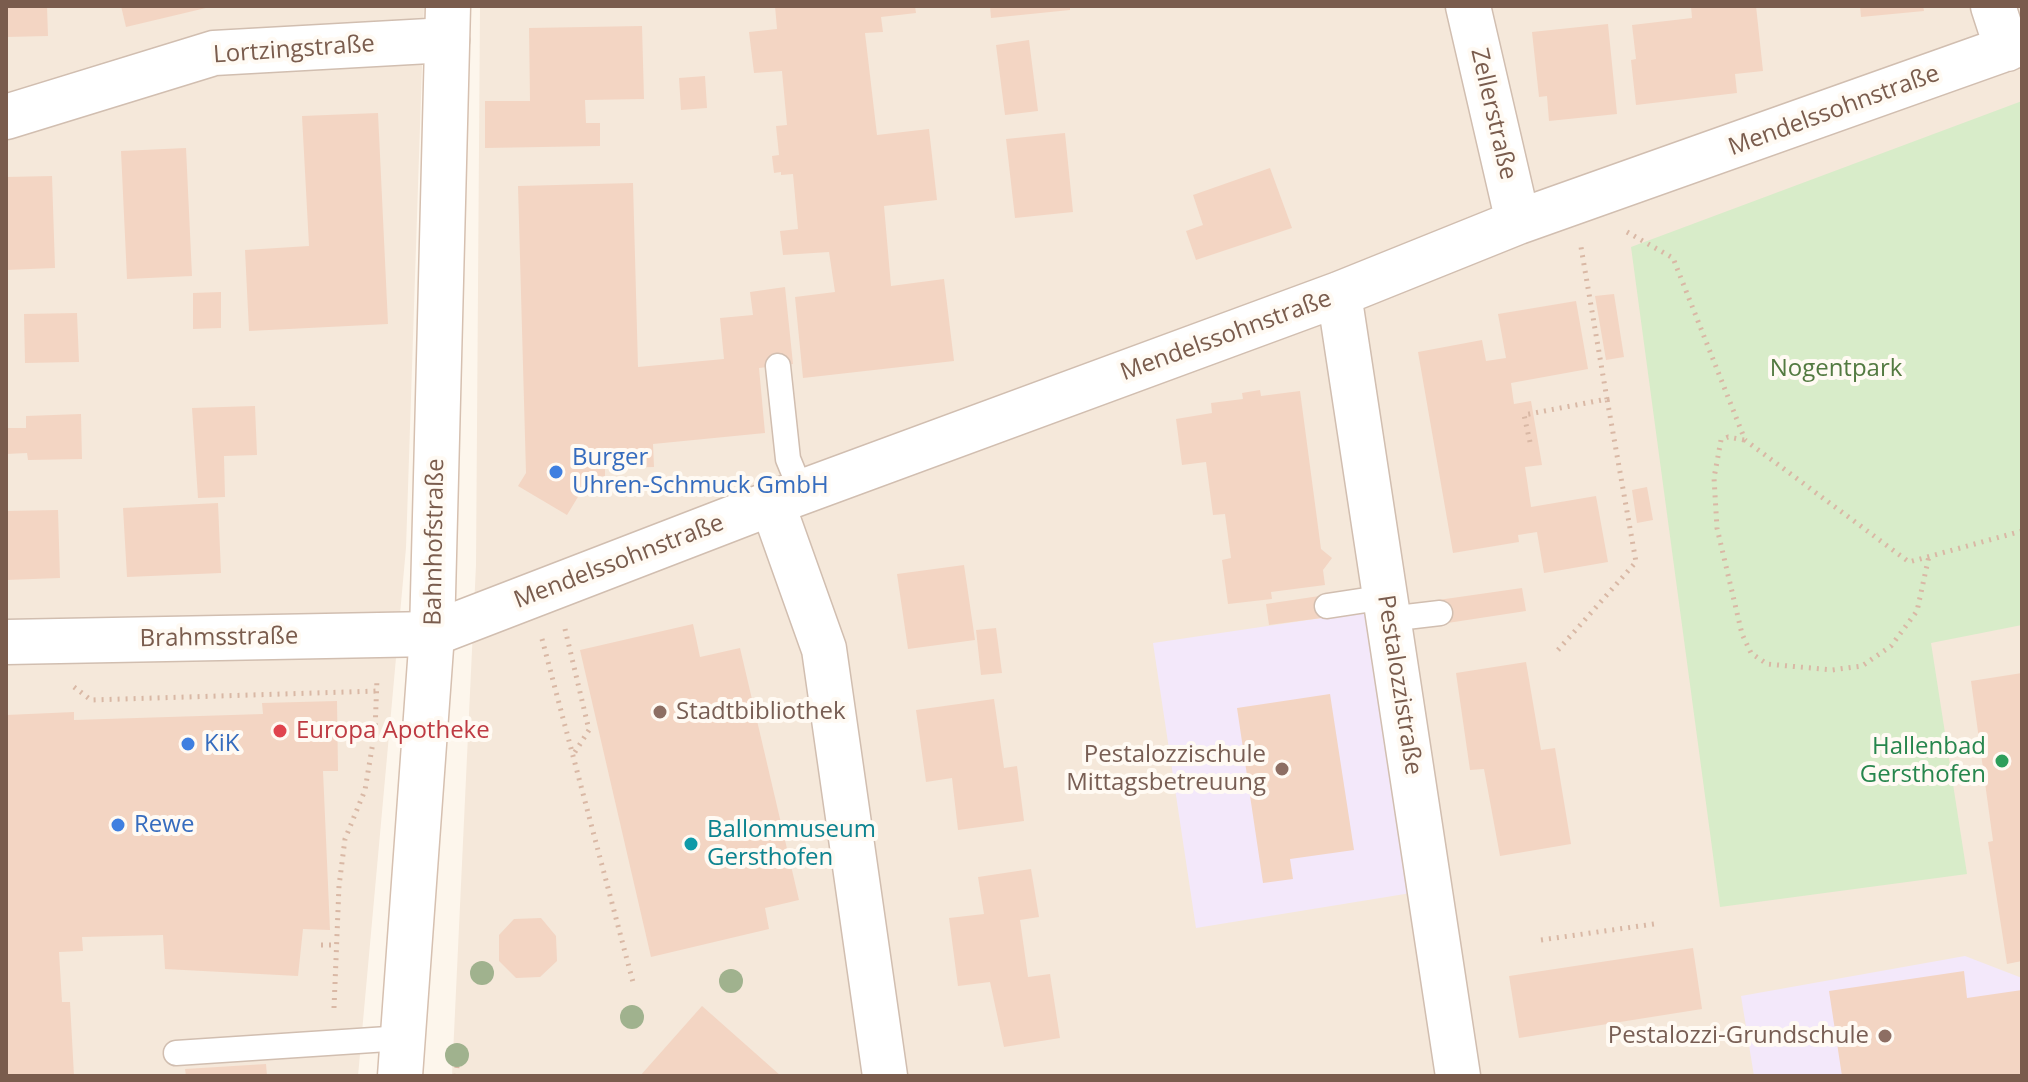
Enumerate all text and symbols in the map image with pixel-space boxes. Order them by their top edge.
street label: Lortzingstraße [212,30,376,70]
street label: Zellerstraße [1464,45,1522,183]
street label: Mendelssohnstraße [1725,59,1943,163]
street label: Mendelssohnstraße [1117,284,1335,388]
park label: Nogentpark [1770,355,1902,383]
place label: Burger Uhren-Schmuck GmbH [572,444,829,500]
street label: Bahnhofstraße [419,458,451,626]
marker: Burger Uhren-Schmuck GmbH [547,463,565,481]
street label: Mendelssohnstraße [510,509,728,615]
street label: Pestalozzistraße [1371,593,1427,777]
street label: Brahmsstraße [139,622,299,654]
place label: Stadtbibliothek [676,698,846,726]
marker: Stadtbibliothek [651,703,669,721]
place label: Europa Apotheke [296,717,490,745]
marker: Europa Apotheke [271,722,289,740]
place label: KiK [204,730,239,758]
place label: Hallenbad Gersthofen [1860,733,1986,789]
marker: KiK [179,735,197,753]
place label: Pestalozzischule Mittagsbetreuung [1066,741,1266,797]
marker: Hallenbad Gersthofen [1993,752,2011,770]
marker: Pestalozzischule Mittagsbetreuung [1273,760,1291,778]
place label: Rewe [134,811,194,839]
marker: Rewe [109,816,127,834]
place label: Ballonmuseum Gersthofen [707,816,876,872]
marker: Ballonmuseum Gersthofen [682,835,700,853]
place label: Pestalozzi-Grundschule [1608,1022,1869,1050]
marker: Pestalozzi-Grundschule [1876,1027,1894,1045]

